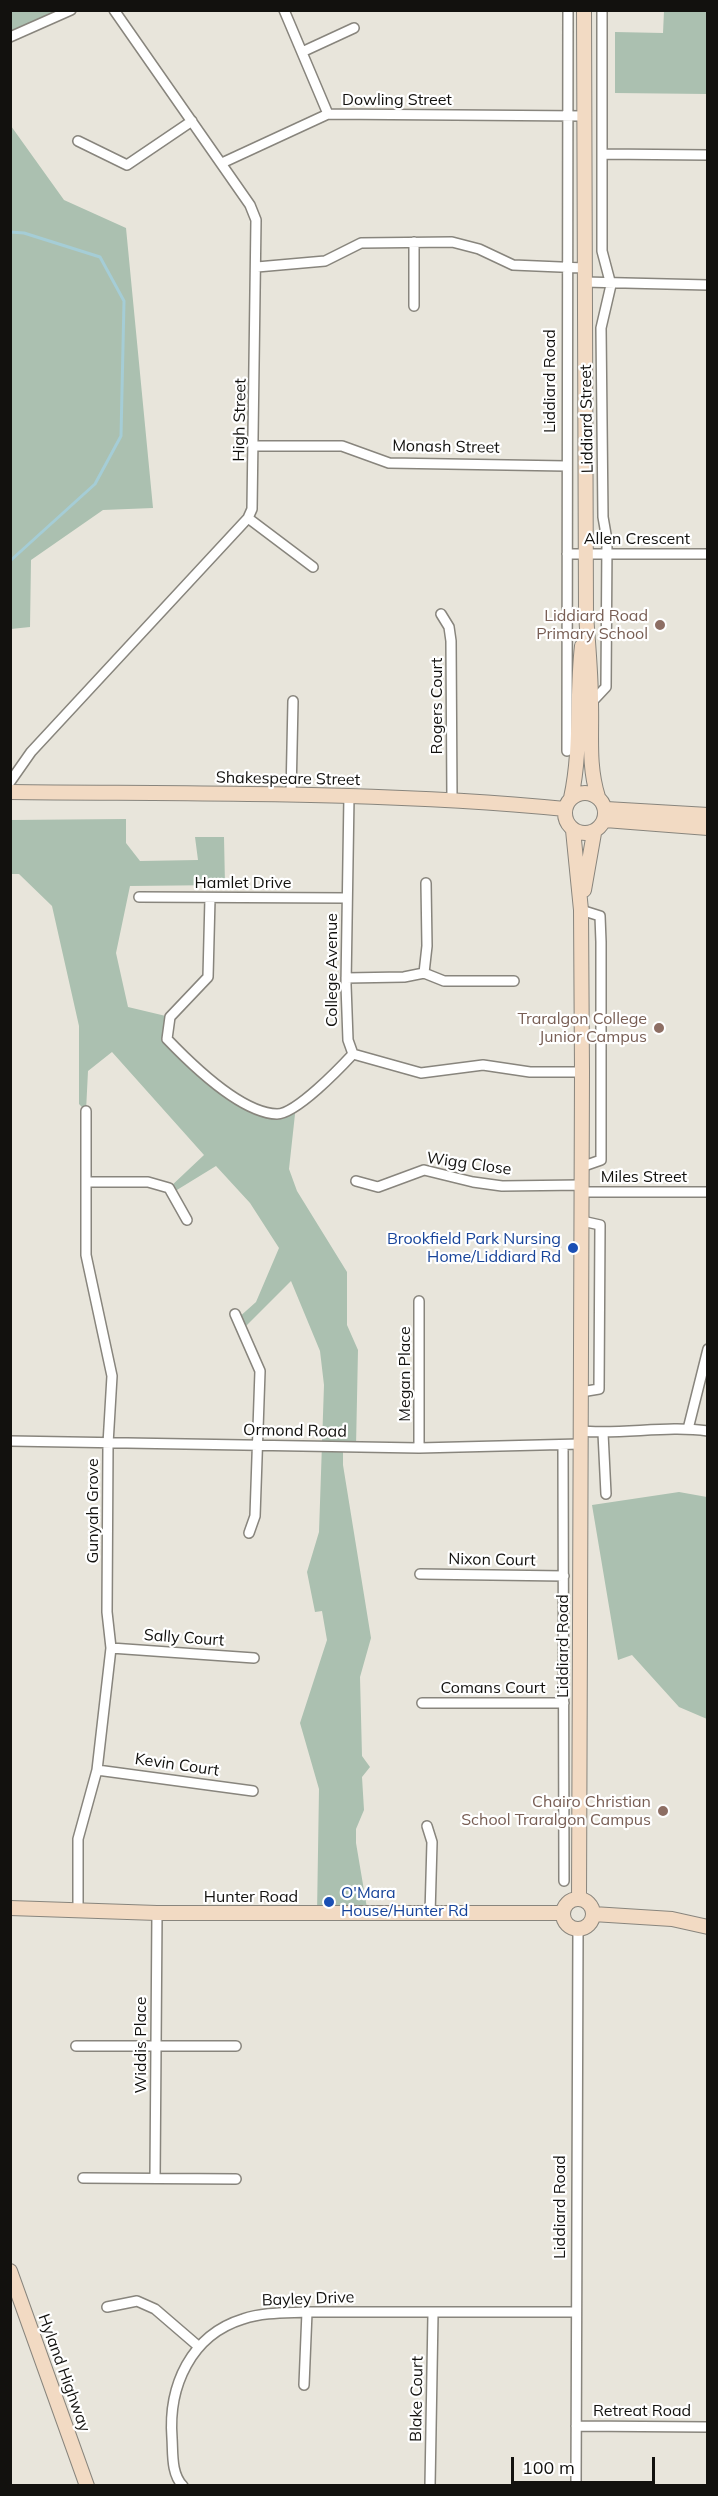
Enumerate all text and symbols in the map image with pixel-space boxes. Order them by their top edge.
street label: Dowling Street [342,90,452,110]
street label: Liddiard Road [540,329,560,433]
street label: Liddiard Street [576,364,598,474]
street label: High Street [230,378,250,462]
street label: Monash Street [392,436,500,458]
street label: Allen Crescent [584,529,690,549]
place label: Liddiard Road Primary School [536,606,648,644]
marker: Liddiard Road Primary School [653,618,667,632]
street label: Rogers Court [427,658,447,754]
street label: Shakespeare Street [216,768,360,790]
street label: Hamlet Drive [195,873,291,893]
street label: College Avenue [322,913,342,1027]
place label: Traralgon College Junior Campus [518,1009,647,1047]
marker: Traralgon College Junior Campus [652,1021,666,1035]
street label: Wigg Close [425,1149,513,1179]
street label: Miles Street [601,1167,687,1187]
place label: Brookfield Park Nursing Home/Liddiard Rd [387,1229,561,1267]
marker: Brookfield Park Nursing Home/Liddiard Rd [566,1241,580,1255]
street label: Megan Place [395,1326,415,1422]
street label: Ormond Road [243,1420,347,1442]
street label: Gunyah Grove [83,1458,103,1564]
street label: Nixon Court [448,1550,536,1570]
street label: Liddiard Road [553,1594,573,1698]
street label: Sally Court [143,1626,225,1650]
street label: Comans Court [440,1678,546,1698]
street label: Kevin Court [134,1750,220,1780]
place label: Chairo Christian School Traralgon Campus [461,1792,651,1830]
marker: Chairo Christian School Traralgon Campus [656,1804,670,1818]
place label: O'Mara House/Hunter Rd [341,1883,468,1921]
street label: Hunter Road [204,1887,298,1907]
marker: O'Mara House/Hunter Rd [322,1895,336,1909]
street label: Widdis Place [131,1996,151,2094]
street label: Liddiard Road [550,2155,570,2259]
street label: Bayley Drive [261,2288,355,2310]
street label: Hyland Highway [34,2311,94,2435]
street label: Blake Court [407,2356,427,2442]
street label: Retreat Road [593,2401,691,2421]
scale bar [514,2445,658,2483]
text: 100 m [522,2456,575,2479]

